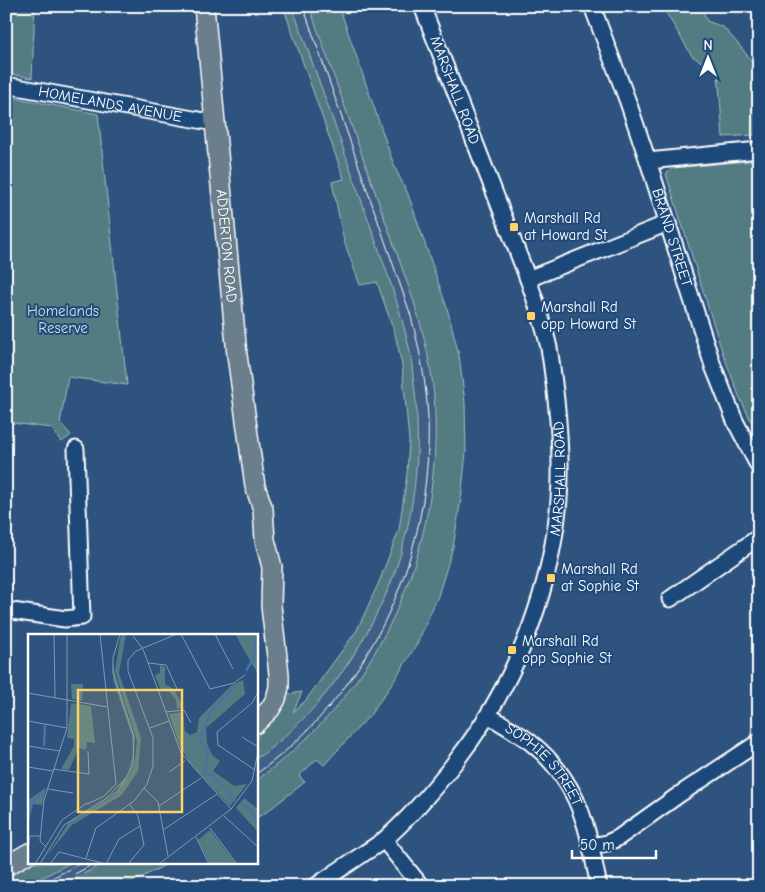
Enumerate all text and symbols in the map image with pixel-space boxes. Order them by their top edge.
north arrow [682,32,732,82]
street label: MARSHALL ROAD [426,33,484,147]
text: N [703,37,713,54]
street label: HOMELANDS AVENUE [37,82,183,126]
street label: BRAND STREET [648,186,696,289]
street label: ADDERTON ROAD [212,188,241,303]
place label: Marshall Rd at Howard St [524,209,608,244]
marker: Marshall Rd at Howard St [508,221,520,233]
place label: Marshall Rd opp Howard St [541,298,637,333]
park label: Homelands Reserve [27,302,99,337]
marker: Marshall Rd opp Howard St [525,310,537,322]
street label: MARSHALL ROAD [546,420,569,537]
place label: Marshall Rd at Sophie St [561,560,639,595]
marker: Marshall Rd at Sophie St [545,572,557,584]
place label: Marshall Rd opp Sophie St [522,632,612,667]
inset map [28,634,258,864]
marker: Marshall Rd opp Sophie St [506,644,518,656]
street label: SOPHIE STREET [502,719,587,809]
scale bar [572,827,656,859]
text: 50 m [580,836,615,854]

